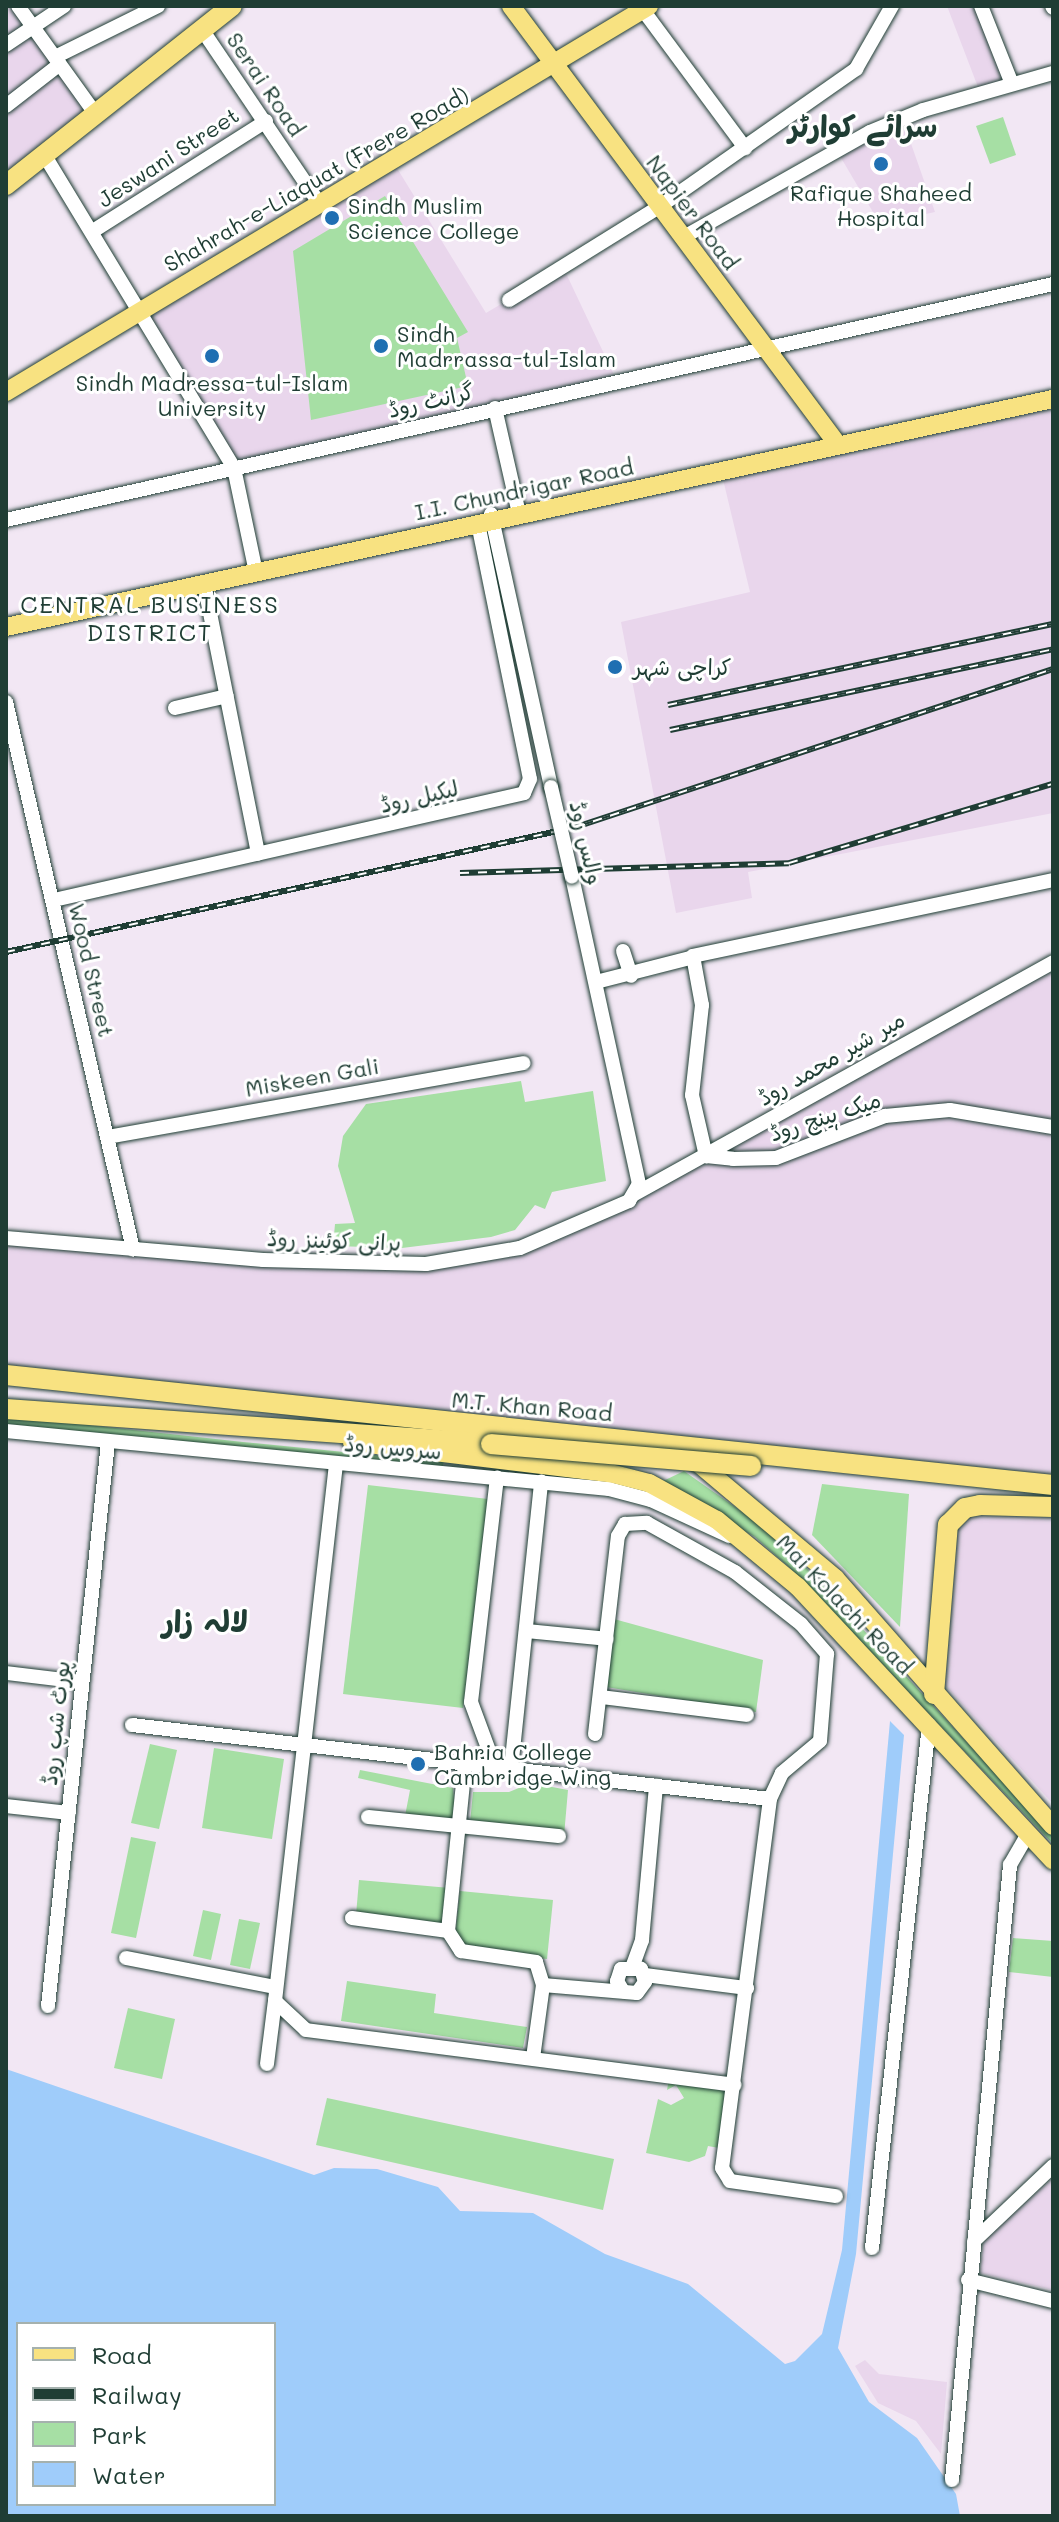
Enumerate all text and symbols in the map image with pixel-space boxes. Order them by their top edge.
street label: Serai Road [222,27,310,141]
street label: Shahrah-e-Liaquat (Frere Road) [159,81,473,277]
street label: Jeswani Street [92,102,244,212]
district label: سرائے کوارٹر [788,107,938,143]
street label: Napier Road [641,149,745,275]
marker: Rafique Shaheed Hospital [870,153,892,175]
place label: Rafique Shaheed Hospital [790,179,972,230]
place label: Sindh Muslim Science College [348,192,519,244]
marker: Sindh Muslim Science College [323,209,341,227]
place label: Sindh Madrrassa-tul-Islam [397,320,616,372]
marker: Sindh Madrrassa-tul-Islam [372,337,390,355]
marker: Sindh Madressa-tul-Islam University [203,347,221,365]
place label: Sindh Madressa-tul-Islam University [76,369,348,420]
street label: گرانٹ روڈ [385,377,477,423]
street label: I.I. Chundrigar Road [412,453,636,525]
district label: CENTRAL BUSINESS DISTRICT [20,590,280,646]
place label: کراچی شہر [633,654,731,680]
marker: کراچی شہر [604,656,626,678]
street label: لیکیل روڈ [377,774,461,818]
street label: والس روڈ [565,798,609,888]
street label: Wood Street [64,901,120,1039]
street label: میر شیر محمد روڈ [753,1005,909,1111]
street label: Miskeen Gali [243,1052,381,1102]
street label: میک ہینچ روڈ [766,1086,884,1146]
street label: پرانی کوئینز روڈ [267,1224,401,1256]
street label: M.T. Khan Road [451,1386,613,1426]
street label: سروس روڈ [343,1430,443,1464]
street label: Mai Kolachi Road [771,1528,919,1680]
district label: لالہ زار [162,1602,248,1638]
street label: پورٹ شپ روڈ [35,1659,75,1787]
place label: Bahria College Cambridge Wing [434,1738,611,1790]
marker: Bahria College Cambridge Wing [409,1755,427,1773]
legend [16,2322,276,2506]
text: Road [92,2339,152,2370]
text: Railway [92,2379,182,2410]
text: Park [92,2419,146,2450]
text: Water [92,2459,166,2490]

